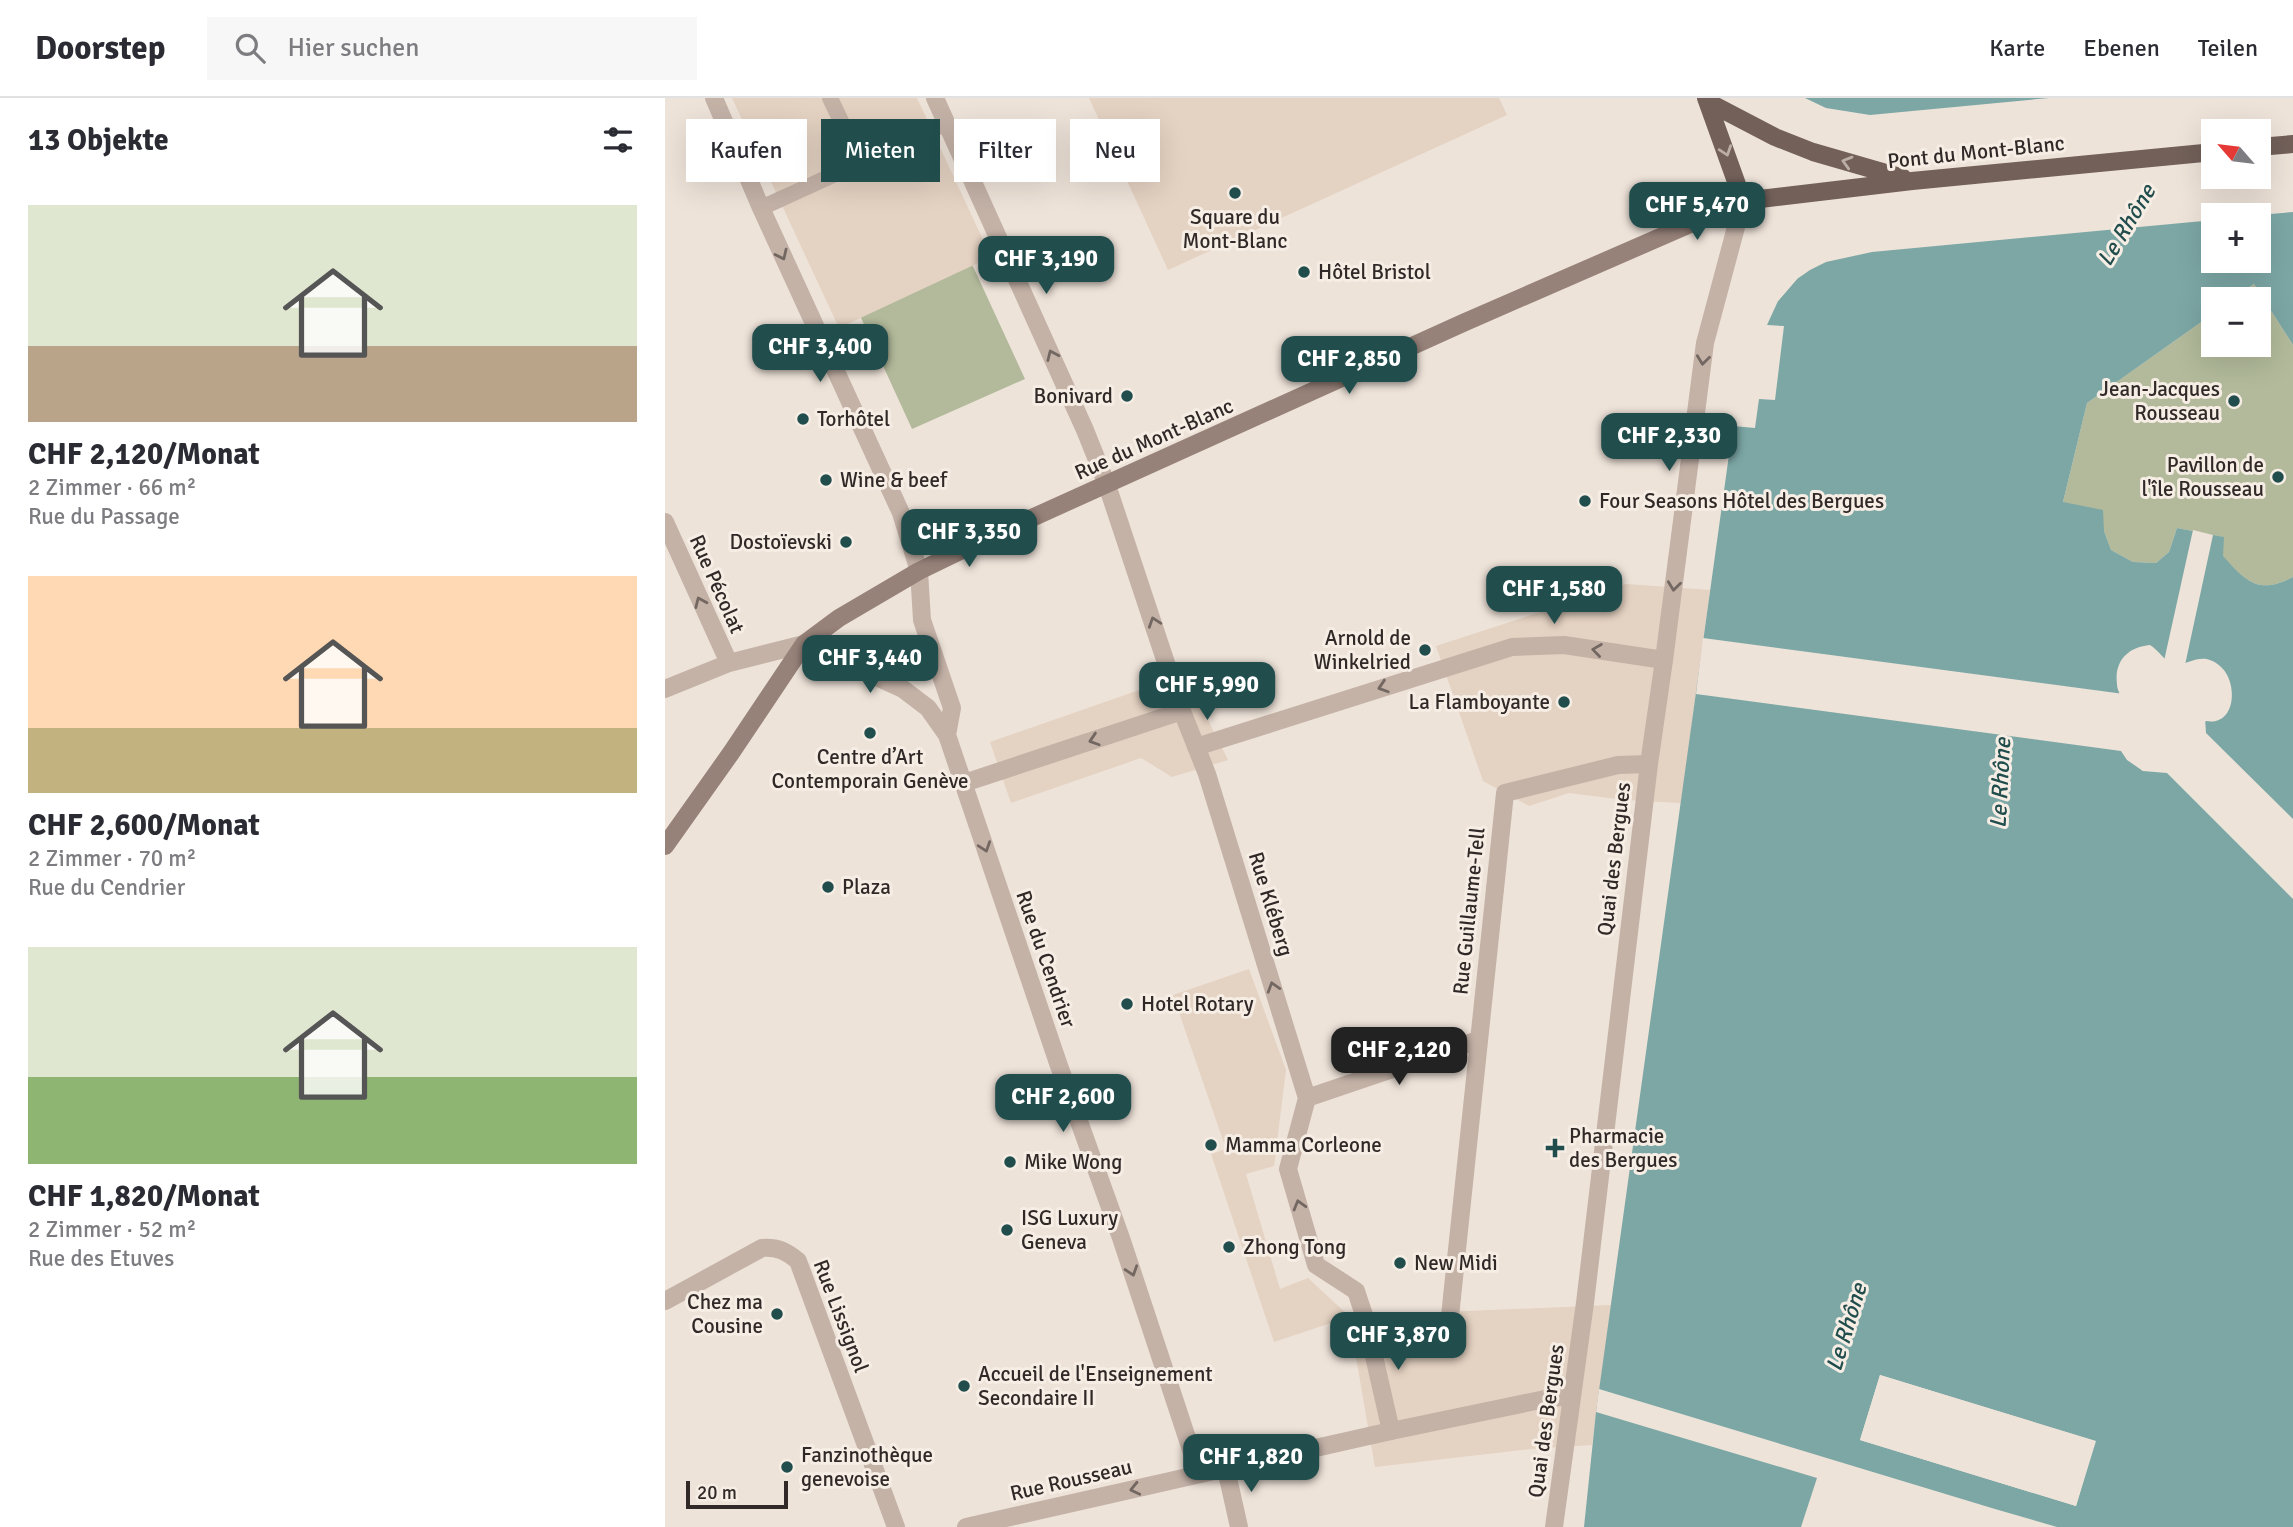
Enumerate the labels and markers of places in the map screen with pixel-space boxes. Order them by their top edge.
pin: CHF 5,470 [1617,183,1777,242]
marker: Square du Mont-Blanc [1227,185,1243,201]
place label: Square du Mont-Blanc [1183,204,1288,254]
pin: CHF 3,190 [966,236,1126,296]
place label: Hôtel Bristol [1318,259,1431,285]
marker: Hôtel Bristol [1296,264,1312,280]
pin: CHF 3,400 [740,324,900,384]
pin: CHF 2,850 [1269,336,1429,396]
place label: Jean-Jacques Rousseau [2099,376,2220,426]
place label: Bonivard [1034,383,1113,409]
marker: Bonivard [1119,388,1135,404]
marker: Jean-Jacques Rousseau [2226,393,2242,409]
place label: Torhôtel [817,406,890,432]
marker: Torhôtel [795,411,811,427]
pin: CHF 2,330 [1589,414,1749,473]
place label: Pavillon de l'île Rousseau [2142,452,2264,502]
place label: Wine & beef [840,467,948,493]
marker: Pavillon de l'île Rousseau [2270,469,2286,485]
marker: Wine & beef [818,472,834,488]
place label: Four Seasons Hôtel des Bergues [1599,488,1884,514]
marker: Four Seasons Hôtel des Bergues [1577,493,1593,509]
pin: CHF 3,350 [889,510,1049,569]
place label: Dostoïevski [729,529,832,555]
marker: Dostoïevski [838,534,854,550]
pin: CHF 1,580 [1474,566,1634,626]
place label: Arnold de Winkelried [1314,625,1411,675]
pin: CHF 3,440 [790,636,950,695]
marker: Arnold de Winkelried [1417,642,1433,658]
pin: CHF 5,990 [1127,662,1287,722]
place label: La Flamboyante [1408,689,1550,715]
marker: La Flamboyante [1556,694,1572,710]
marker: Centre d’Art Contemporain Genève [862,725,878,741]
place label: Centre d’Art Contemporain Genève [772,744,968,794]
place label: Plaza [842,874,891,900]
marker: Plaza [820,879,836,895]
place label: Hotel Rotary [1141,991,1254,1017]
marker: Hotel Rotary [1119,996,1135,1012]
pin: CHF 2,120 [1319,1028,1479,1087]
pin: CHF 2,600 [983,1074,1143,1134]
place label: Pharmacie des Bergues [1569,1123,1677,1173]
place label: Mamma Corleone [1225,1132,1382,1158]
marker: Mamma Corleone [1203,1137,1219,1153]
marker: Pharmacie des Bergues [1547,1140,1563,1156]
place label: Mike Wong [1024,1149,1122,1175]
marker: Mike Wong [1002,1154,1018,1170]
place label: ISG Luxury Geneva [1021,1205,1118,1255]
marker: ISG Luxury Geneva [999,1222,1015,1238]
place label: Zhong Tong [1243,1234,1346,1260]
marker: Zhong Tong [1221,1239,1237,1255]
place label: New Midi [1414,1250,1498,1276]
marker: New Midi [1392,1255,1408,1271]
place label: Chez ma Cousine [687,1289,763,1339]
marker: Chez ma Cousine [769,1306,785,1322]
pin: CHF 3,870 [1318,1312,1478,1372]
place label: Accueil de l'Enseignement Secondaire II [978,1361,1213,1411]
marker: Accueil de l'Enseignement Secondaire II [956,1378,972,1394]
pin: CHF 1,820 [1171,1434,1331,1494]
place label: Fanzinothèque genevoise [801,1442,933,1492]
marker: Fanzinothèque genevoise [779,1459,795,1475]

